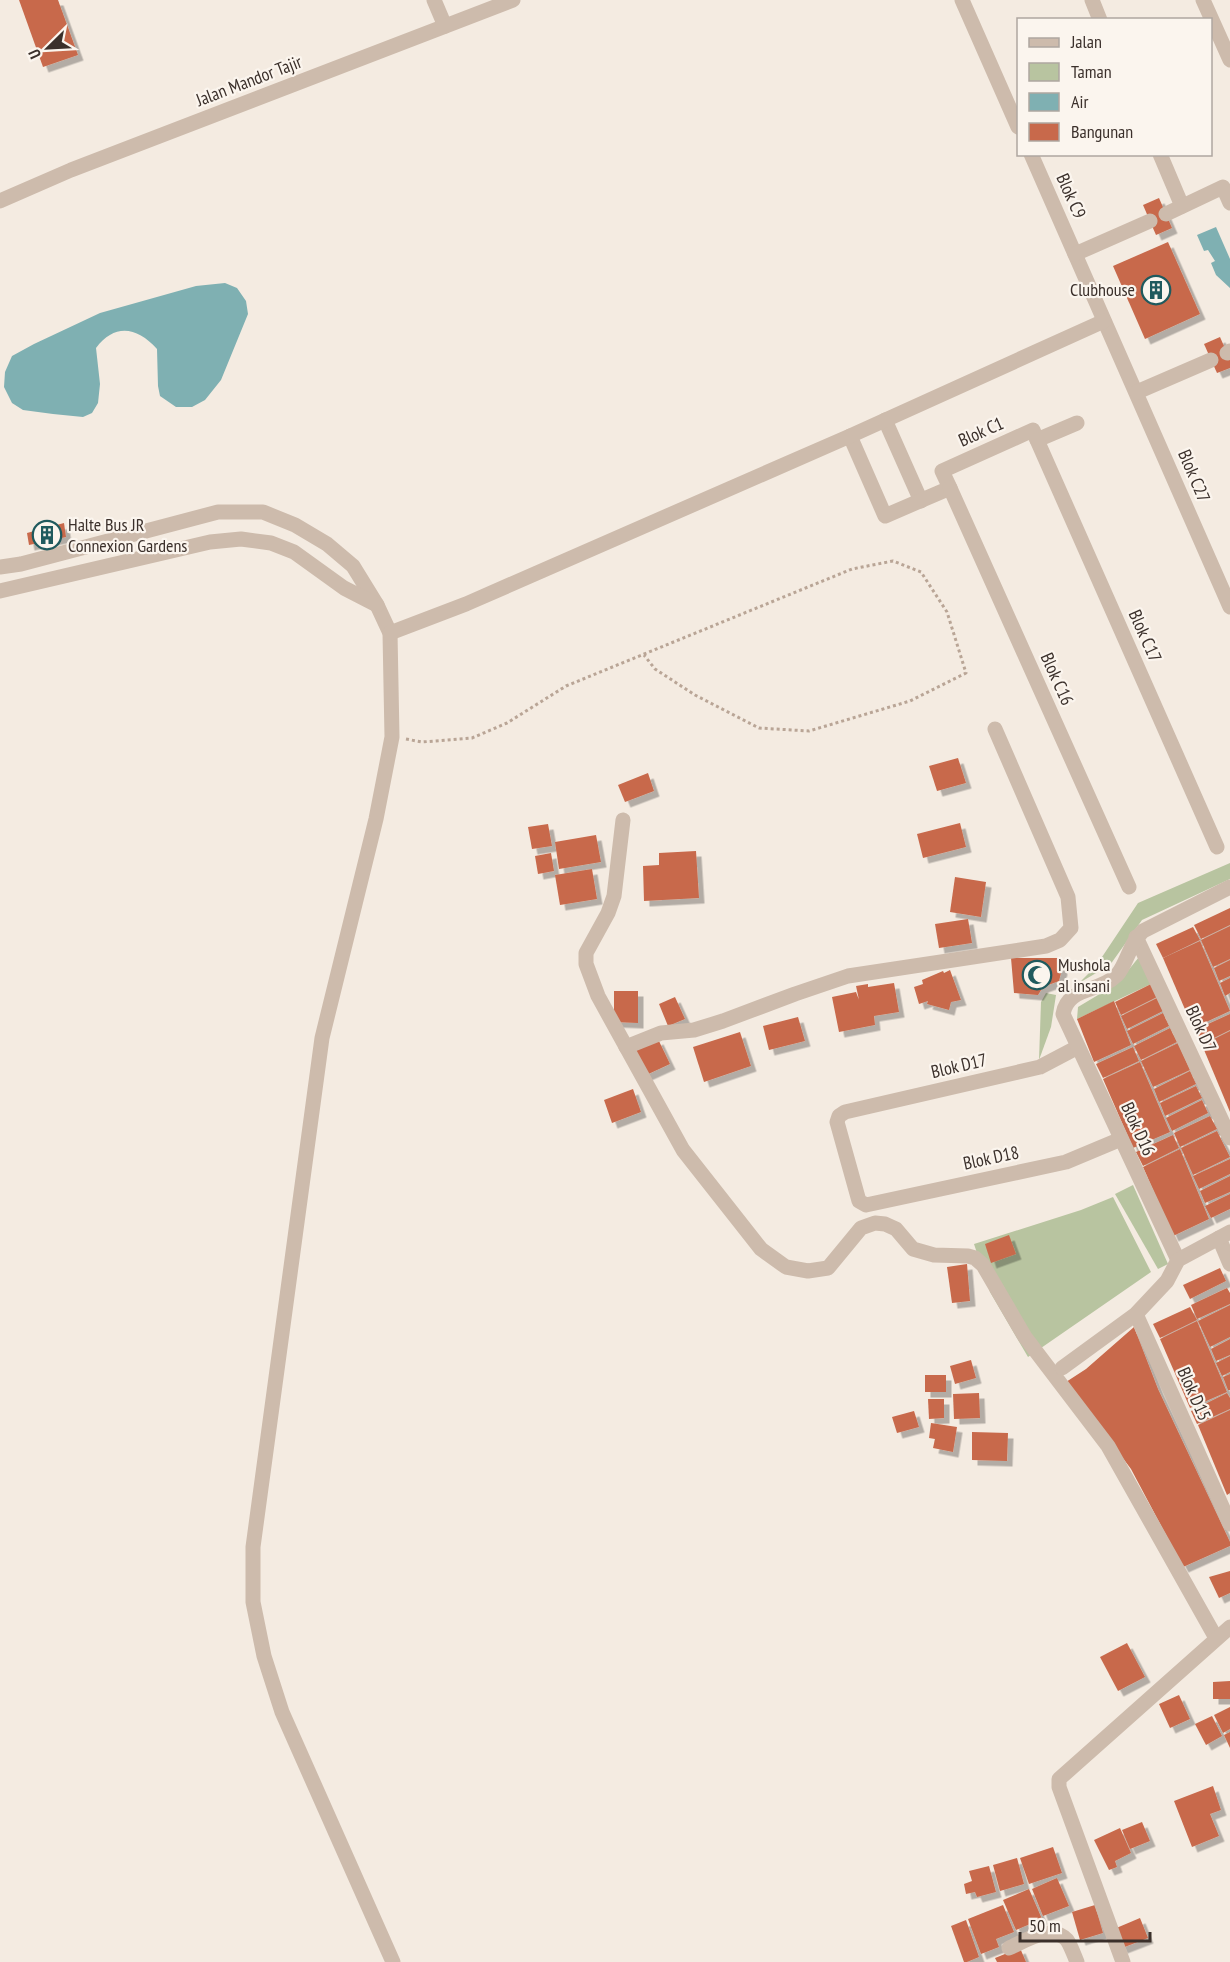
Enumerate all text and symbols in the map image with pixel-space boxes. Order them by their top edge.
north arrow [18,18,78,78]
legend [1017,18,1212,156]
text: Jalan [1070,30,1102,53]
text: U [23,46,45,62]
street label: Jalan Mandor Tajir [192,50,305,112]
text: Taman [1071,60,1112,83]
text: Air [1071,90,1088,113]
text: Bangunan [1071,120,1133,143]
street label: Blok C9 [1051,170,1092,222]
building icon: Clubhouse [1140,274,1172,306]
place label: Clubhouse [1070,278,1135,301]
street label: Blok C1 [955,411,1007,452]
street label: Blok C27 [1173,446,1216,506]
place label: Halte Bus JR Connexion Gardens [68,513,187,557]
building icon: Halte Bus JR Connexion Gardens [31,519,63,551]
street label: Blok C17 [1124,606,1167,666]
street label: Blok C16 [1036,649,1079,709]
place label: Mushola al insani [1058,953,1110,997]
mosque icon: Mushola al insani [1021,959,1053,991]
street label: Blok D7 [1181,1002,1222,1056]
street label: Blok D17 [929,1048,989,1083]
street label: Blok D16 [1116,1098,1161,1159]
street label: Blok D18 [961,1140,1021,1175]
street label: Blok D15 [1172,1363,1216,1424]
scale bar [1020,1905,1150,1943]
text: 50 m [1029,1914,1061,1937]

